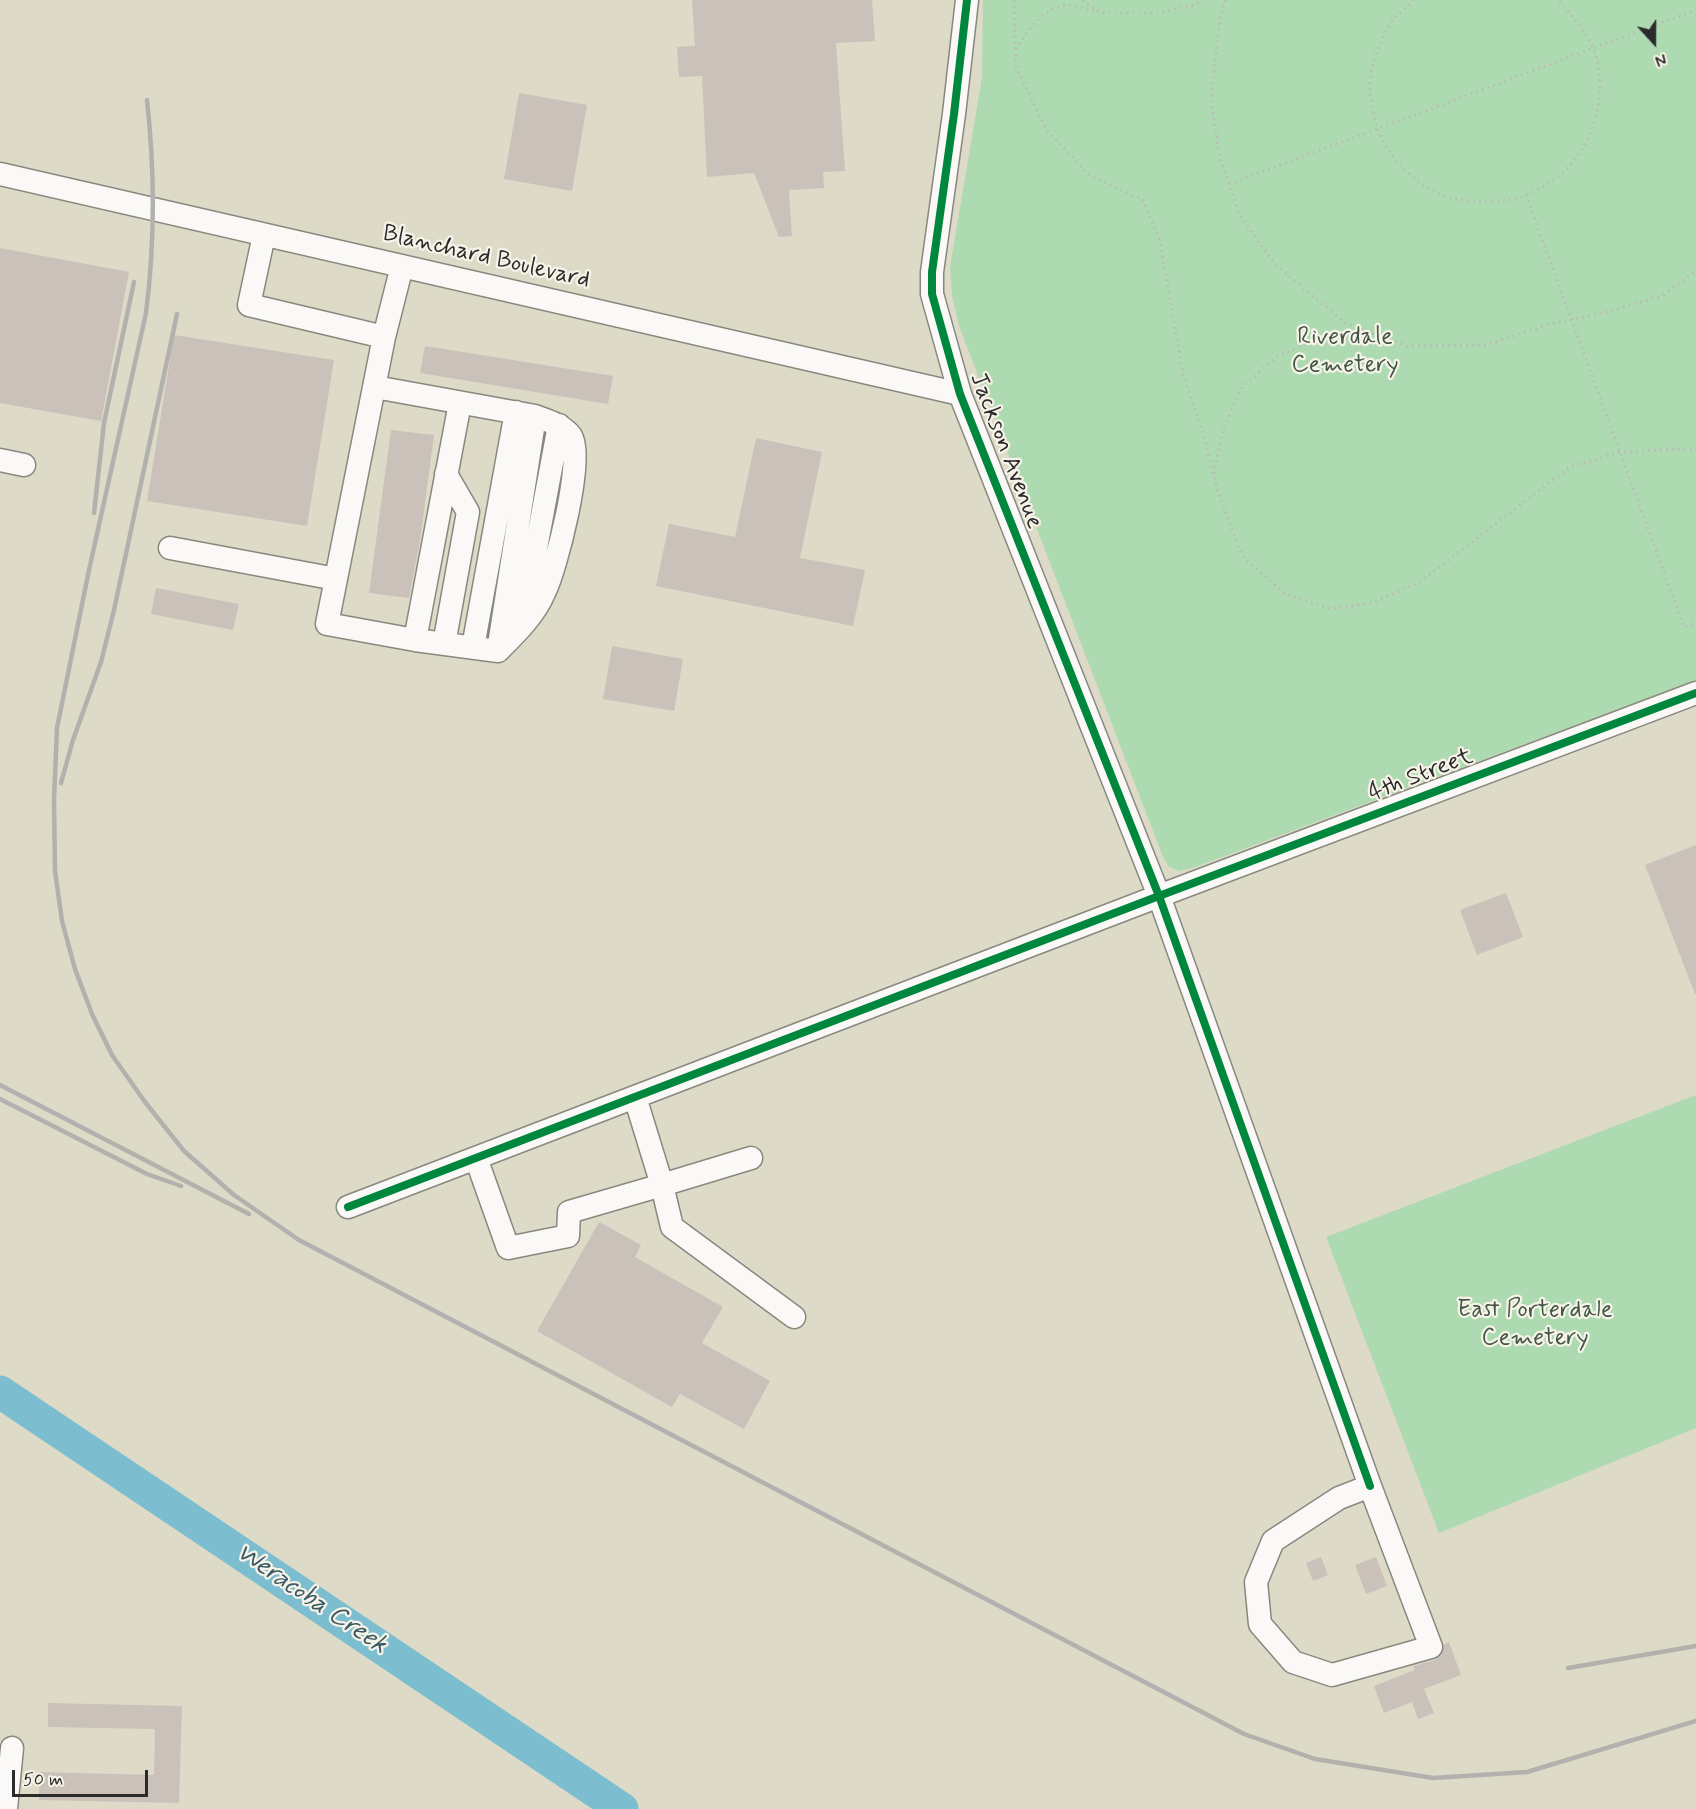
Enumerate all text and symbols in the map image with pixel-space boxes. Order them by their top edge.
north arrow [1624,12,1684,72]
text: N [1652,48,1669,71]
street label: Blanchard Boulevard [380,220,592,296]
park label: Riverdale Cemetery [1291,324,1399,380]
street label: Jackson Avenue [962,369,1048,533]
street label: 4th Street [1365,743,1477,809]
park label: East Porterdale Cemetery [1457,1297,1613,1353]
water label: Weracoba Creek [229,1538,393,1662]
scale bar [15,1758,152,1796]
text: 50 m [23,1768,63,1792]

